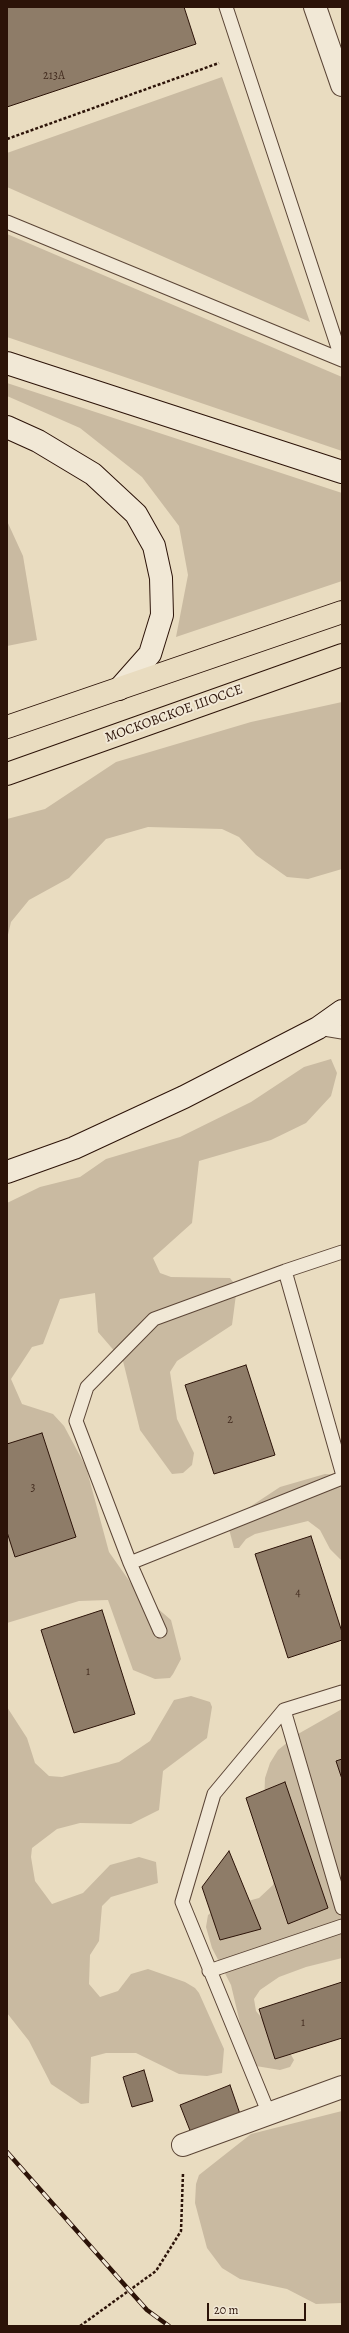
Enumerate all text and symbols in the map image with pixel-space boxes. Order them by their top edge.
house number: 213А [43,69,65,83]
street label: МОСКОВСКОЕ ШОССЕ [103,681,245,747]
house number: 2 [227,1413,233,1427]
house number: 3 [31,1481,35,1495]
house number: 4 [295,1586,301,1600]
house number: 1 [86,1665,90,1679]
house number: 1 [301,2016,305,2030]
scale bar [209,2295,308,2321]
text: 20 m [214,2302,238,2318]

